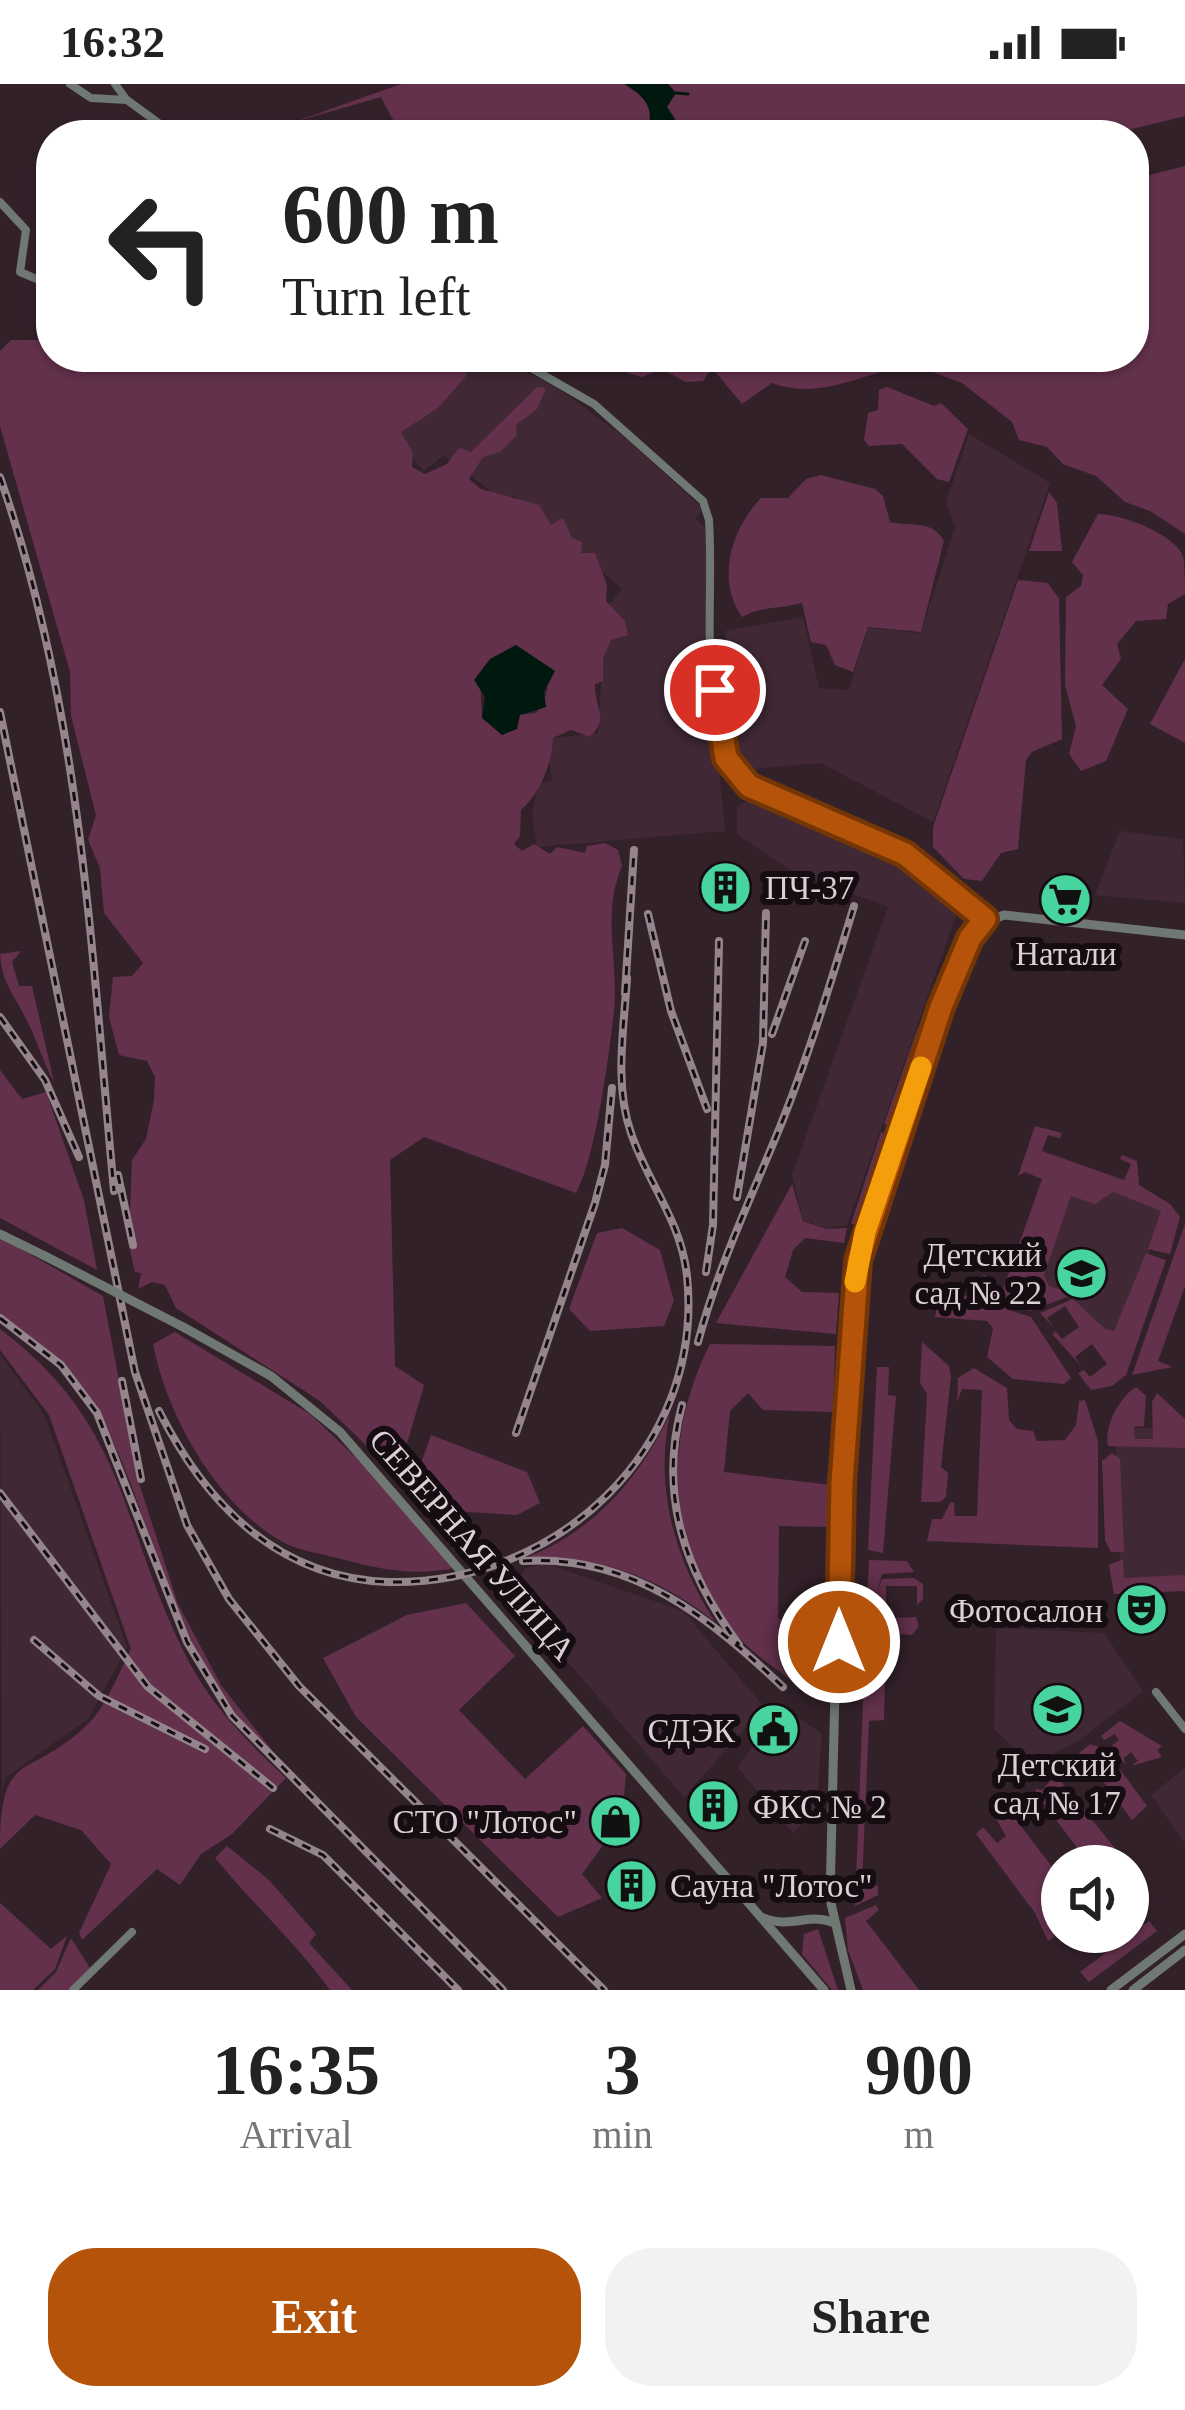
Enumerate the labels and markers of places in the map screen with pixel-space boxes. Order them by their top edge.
pin [664,639,766,741]
building icon: ПЧ-37 [698,859,754,915]
place label: ПЧ-37 [765,870,854,906]
supermarket icon: Натали [1038,871,1094,927]
place label: Натали [1015,936,1117,972]
place label: Детский сад № 22 [915,1237,1042,1311]
school or university icon: Детский сад № 22 [1053,1245,1109,1301]
theatre icon: Фотосалон [1114,1582,1170,1638]
place label: Фотосалон [949,1593,1103,1629]
school or university icon: Детский сад № 17 [1029,1682,1085,1738]
public building icon: СДЭК [746,1702,802,1758]
place label: СДЭК [648,1713,736,1749]
place label: Детский сад № 17 [993,1747,1121,1821]
building icon: ФКС № 2 [686,1778,742,1834]
place label: ФКС № 2 [753,1789,887,1825]
shop icon: СТО "Лотос" [588,1793,644,1849]
place label: СТО "Лотос" [393,1804,577,1840]
building icon: Сауна "Лотос" [603,1857,659,1913]
place label: Сауна "Лотос" [670,1868,873,1904]

